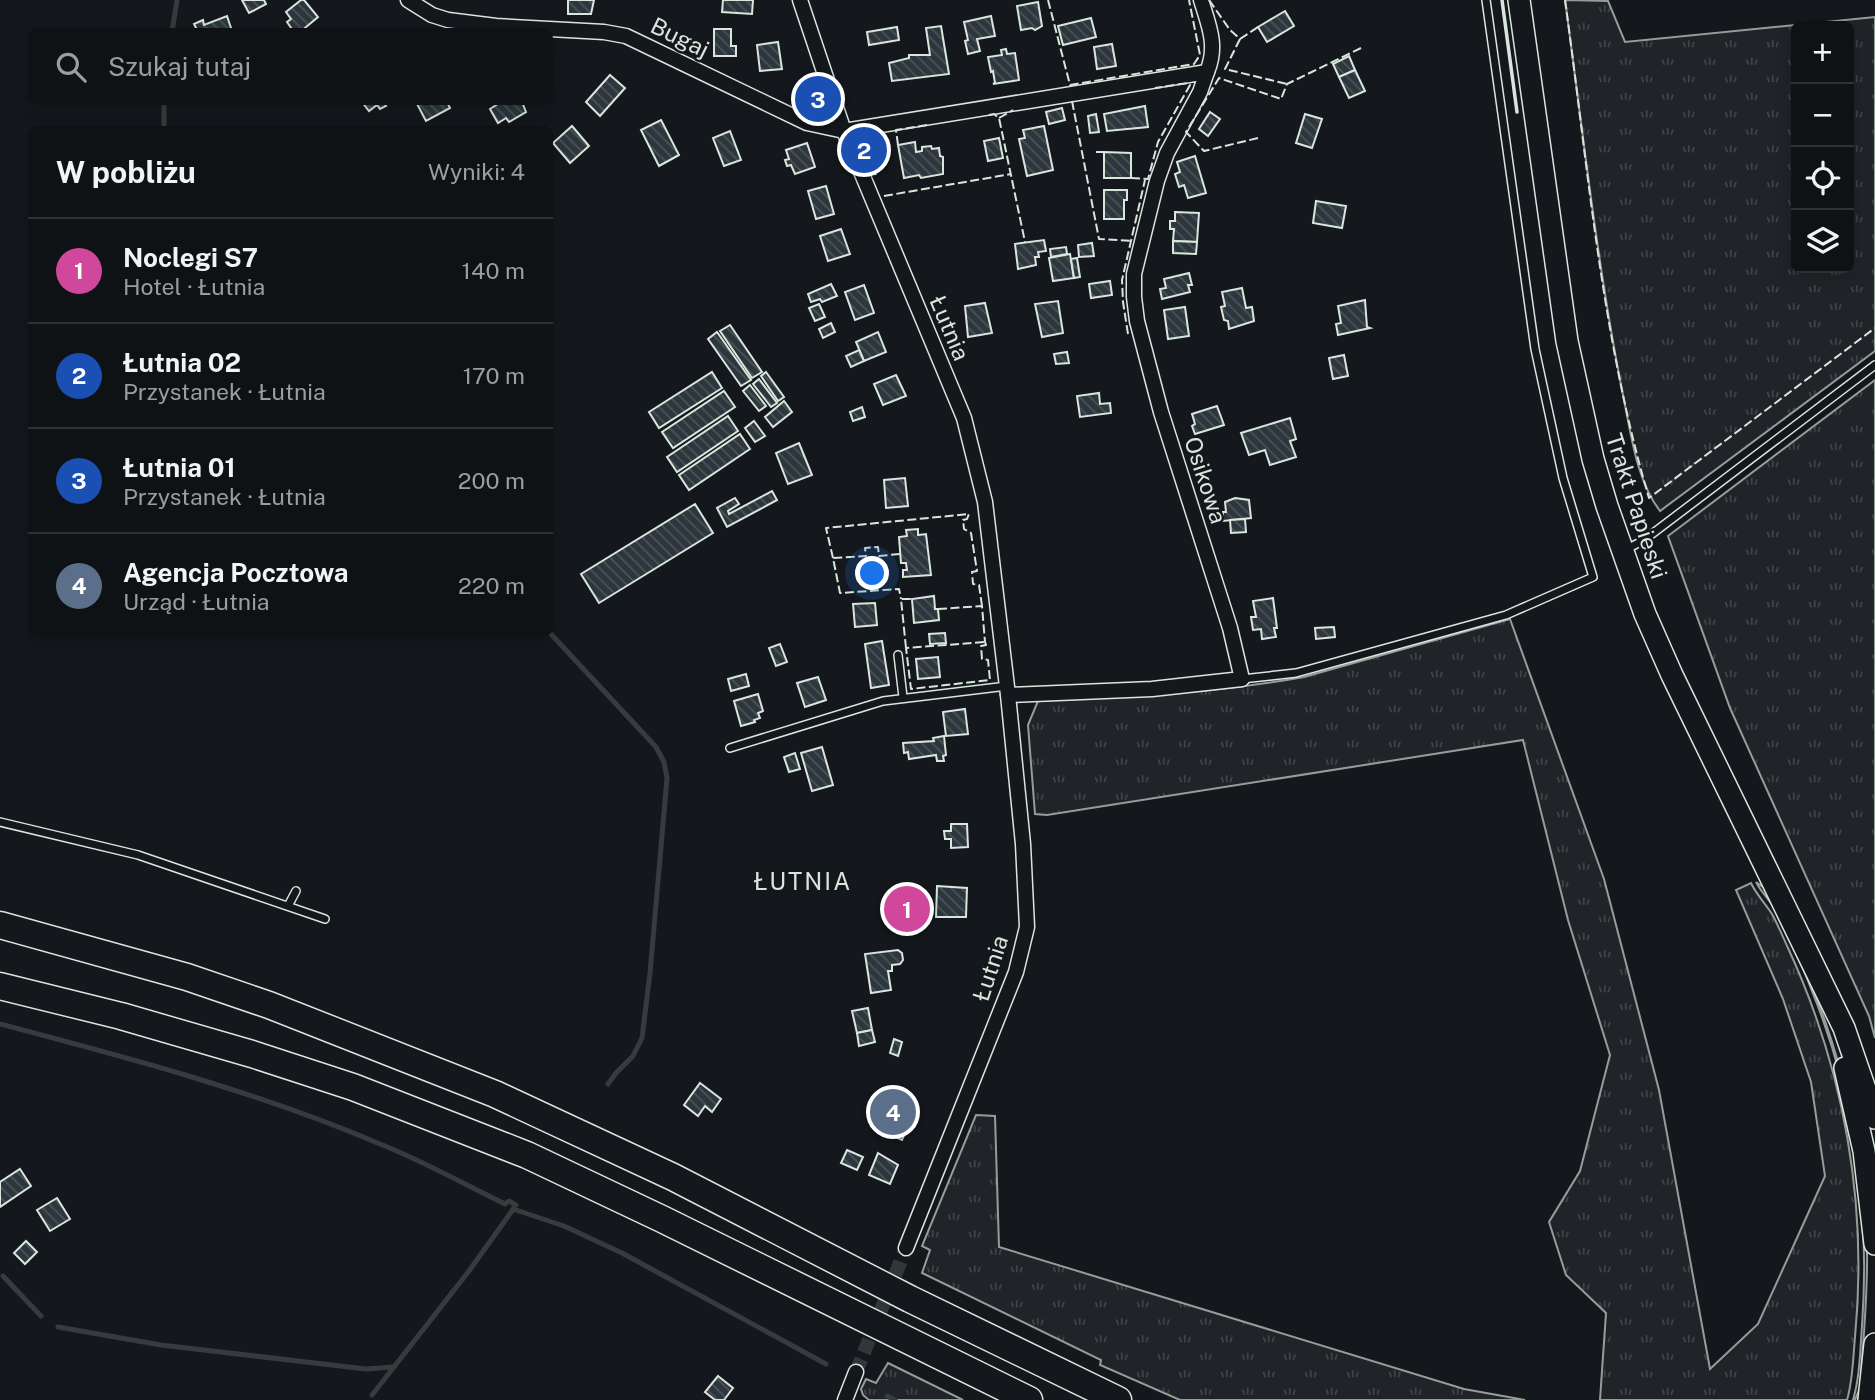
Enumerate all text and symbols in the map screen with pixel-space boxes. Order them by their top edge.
street label: Bugaj [646,11,714,63]
map controls [1791,21,1854,273]
button: + [1791,21,1854,84]
search box [28,28,553,105]
icon: search [52,48,90,86]
text: Szukaj tutaj [108,51,251,82]
pin: 3 [795,73,841,125]
button: − [1791,84,1854,147]
pin: 2 [841,124,887,176]
button: locate [1791,147,1854,210]
text: W pobliżu [56,154,196,190]
text: Wyniki: 4 [428,158,525,185]
button: layers [1791,210,1854,273]
text: Noclegi S7 [123,242,258,273]
text: 1 [74,257,84,284]
text: 140 m [462,257,525,284]
text: Hotel · Łutnia [123,273,265,300]
street label: Łutnia [924,292,976,364]
text: Łutnia 02 [123,347,241,378]
text: 2 [72,362,86,389]
text: 170 m [463,362,525,389]
text: Przystanek · Łutnia [123,378,326,405]
street label: Trakt Papieski [1601,430,1673,582]
street label: Osikowa [1179,433,1233,527]
text: Łutnia 01 [123,452,236,483]
text: 3 [71,467,87,494]
text: 200 m [458,467,525,494]
text: Przystanek · Łutnia [123,483,326,510]
your location [855,556,889,590]
text: Agencja Pocztowa [123,557,349,588]
text: 4 [71,572,87,599]
text: 220 m [458,572,525,599]
text: Urząd · Łutnia [123,588,270,615]
district label: ŁUTNIA [754,867,852,895]
pin: 1 [884,883,930,935]
street label: Łutnia [967,932,1013,1004]
pin: 4 [870,1086,916,1138]

